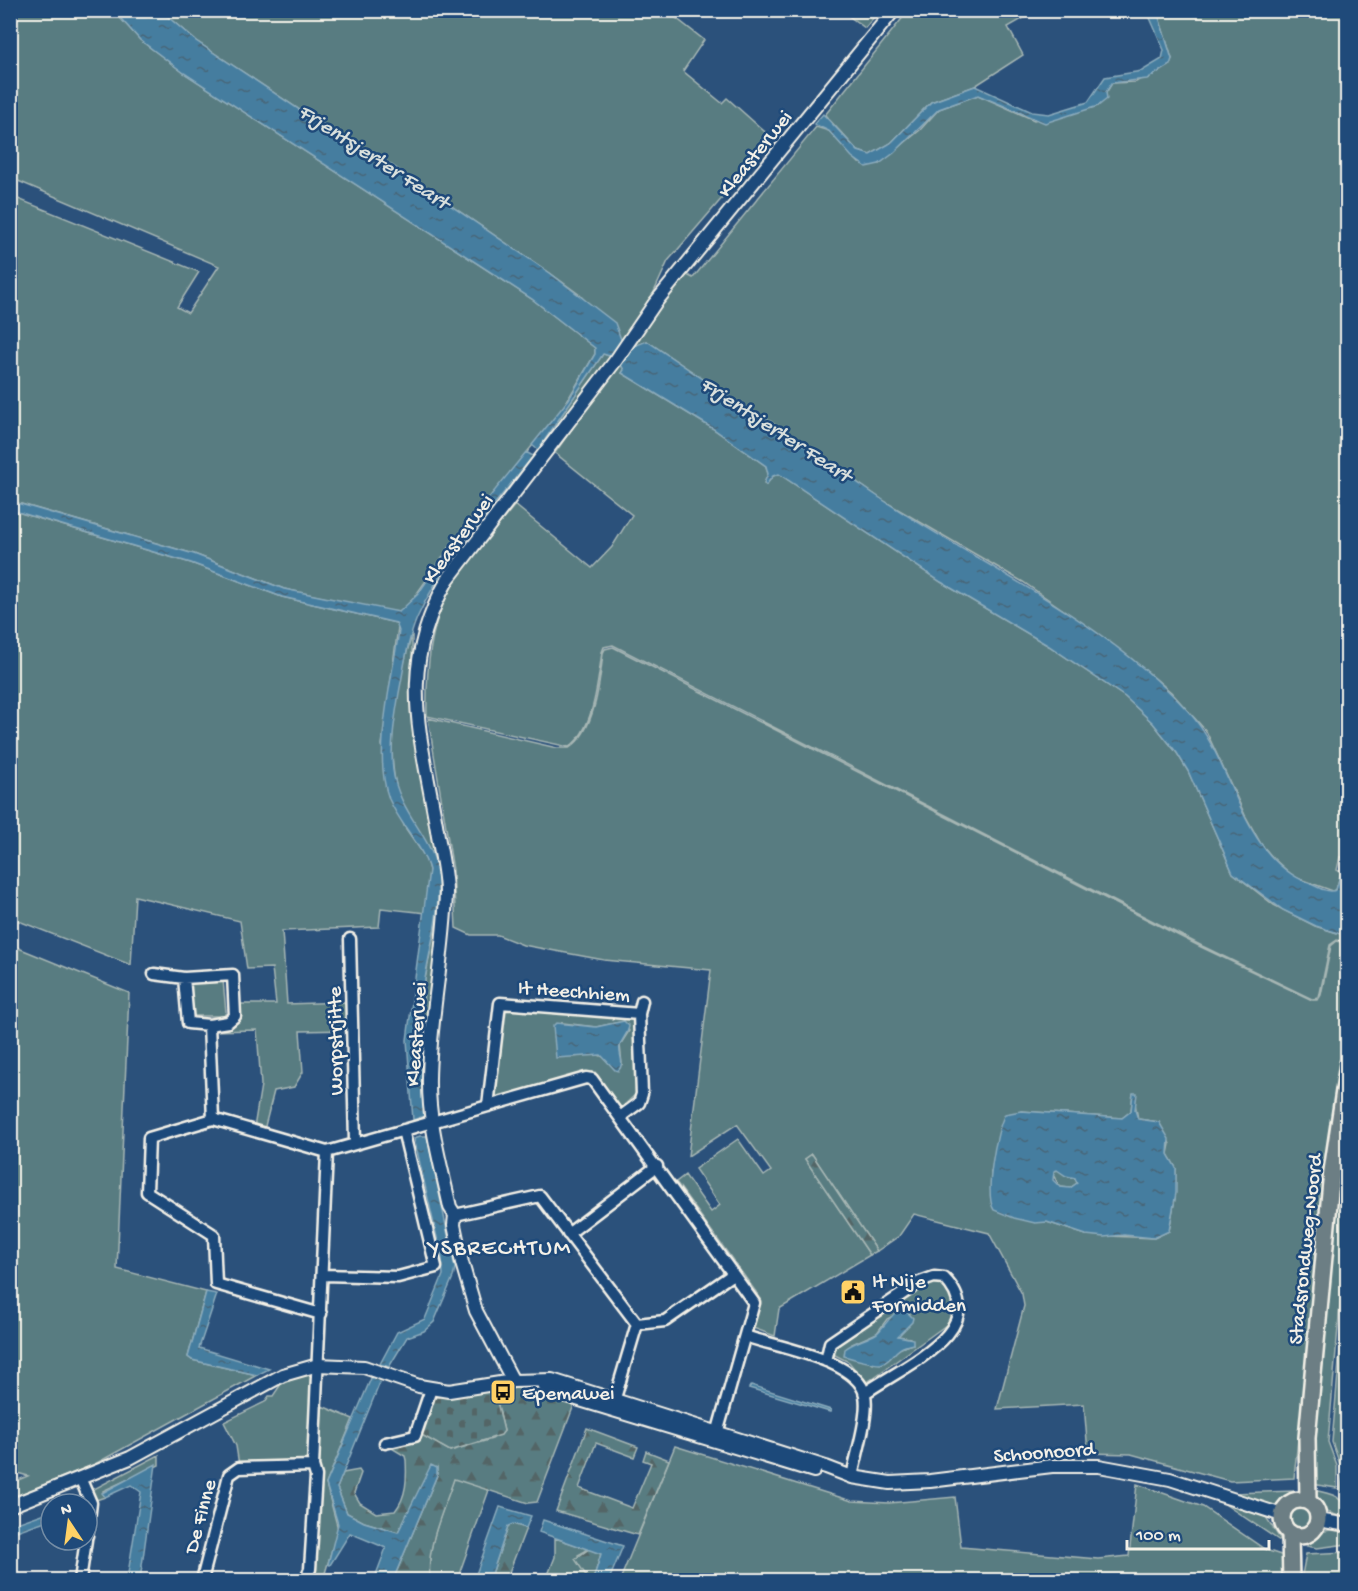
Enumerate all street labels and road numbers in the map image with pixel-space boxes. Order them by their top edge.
street label: Kleasterwei [714,107,799,204]
street label: Kleasterwei [419,490,501,590]
street label: It Heechhiem [517,977,631,1010]
street label: Kleasterwei [402,981,435,1087]
street label: Worpstrjitte [324,985,351,1096]
street label: Stadsrondweg-Noord [1285,1151,1330,1346]
street label: Schoonoord [993,1438,1097,1471]
street label: De Finne [180,1476,225,1559]

